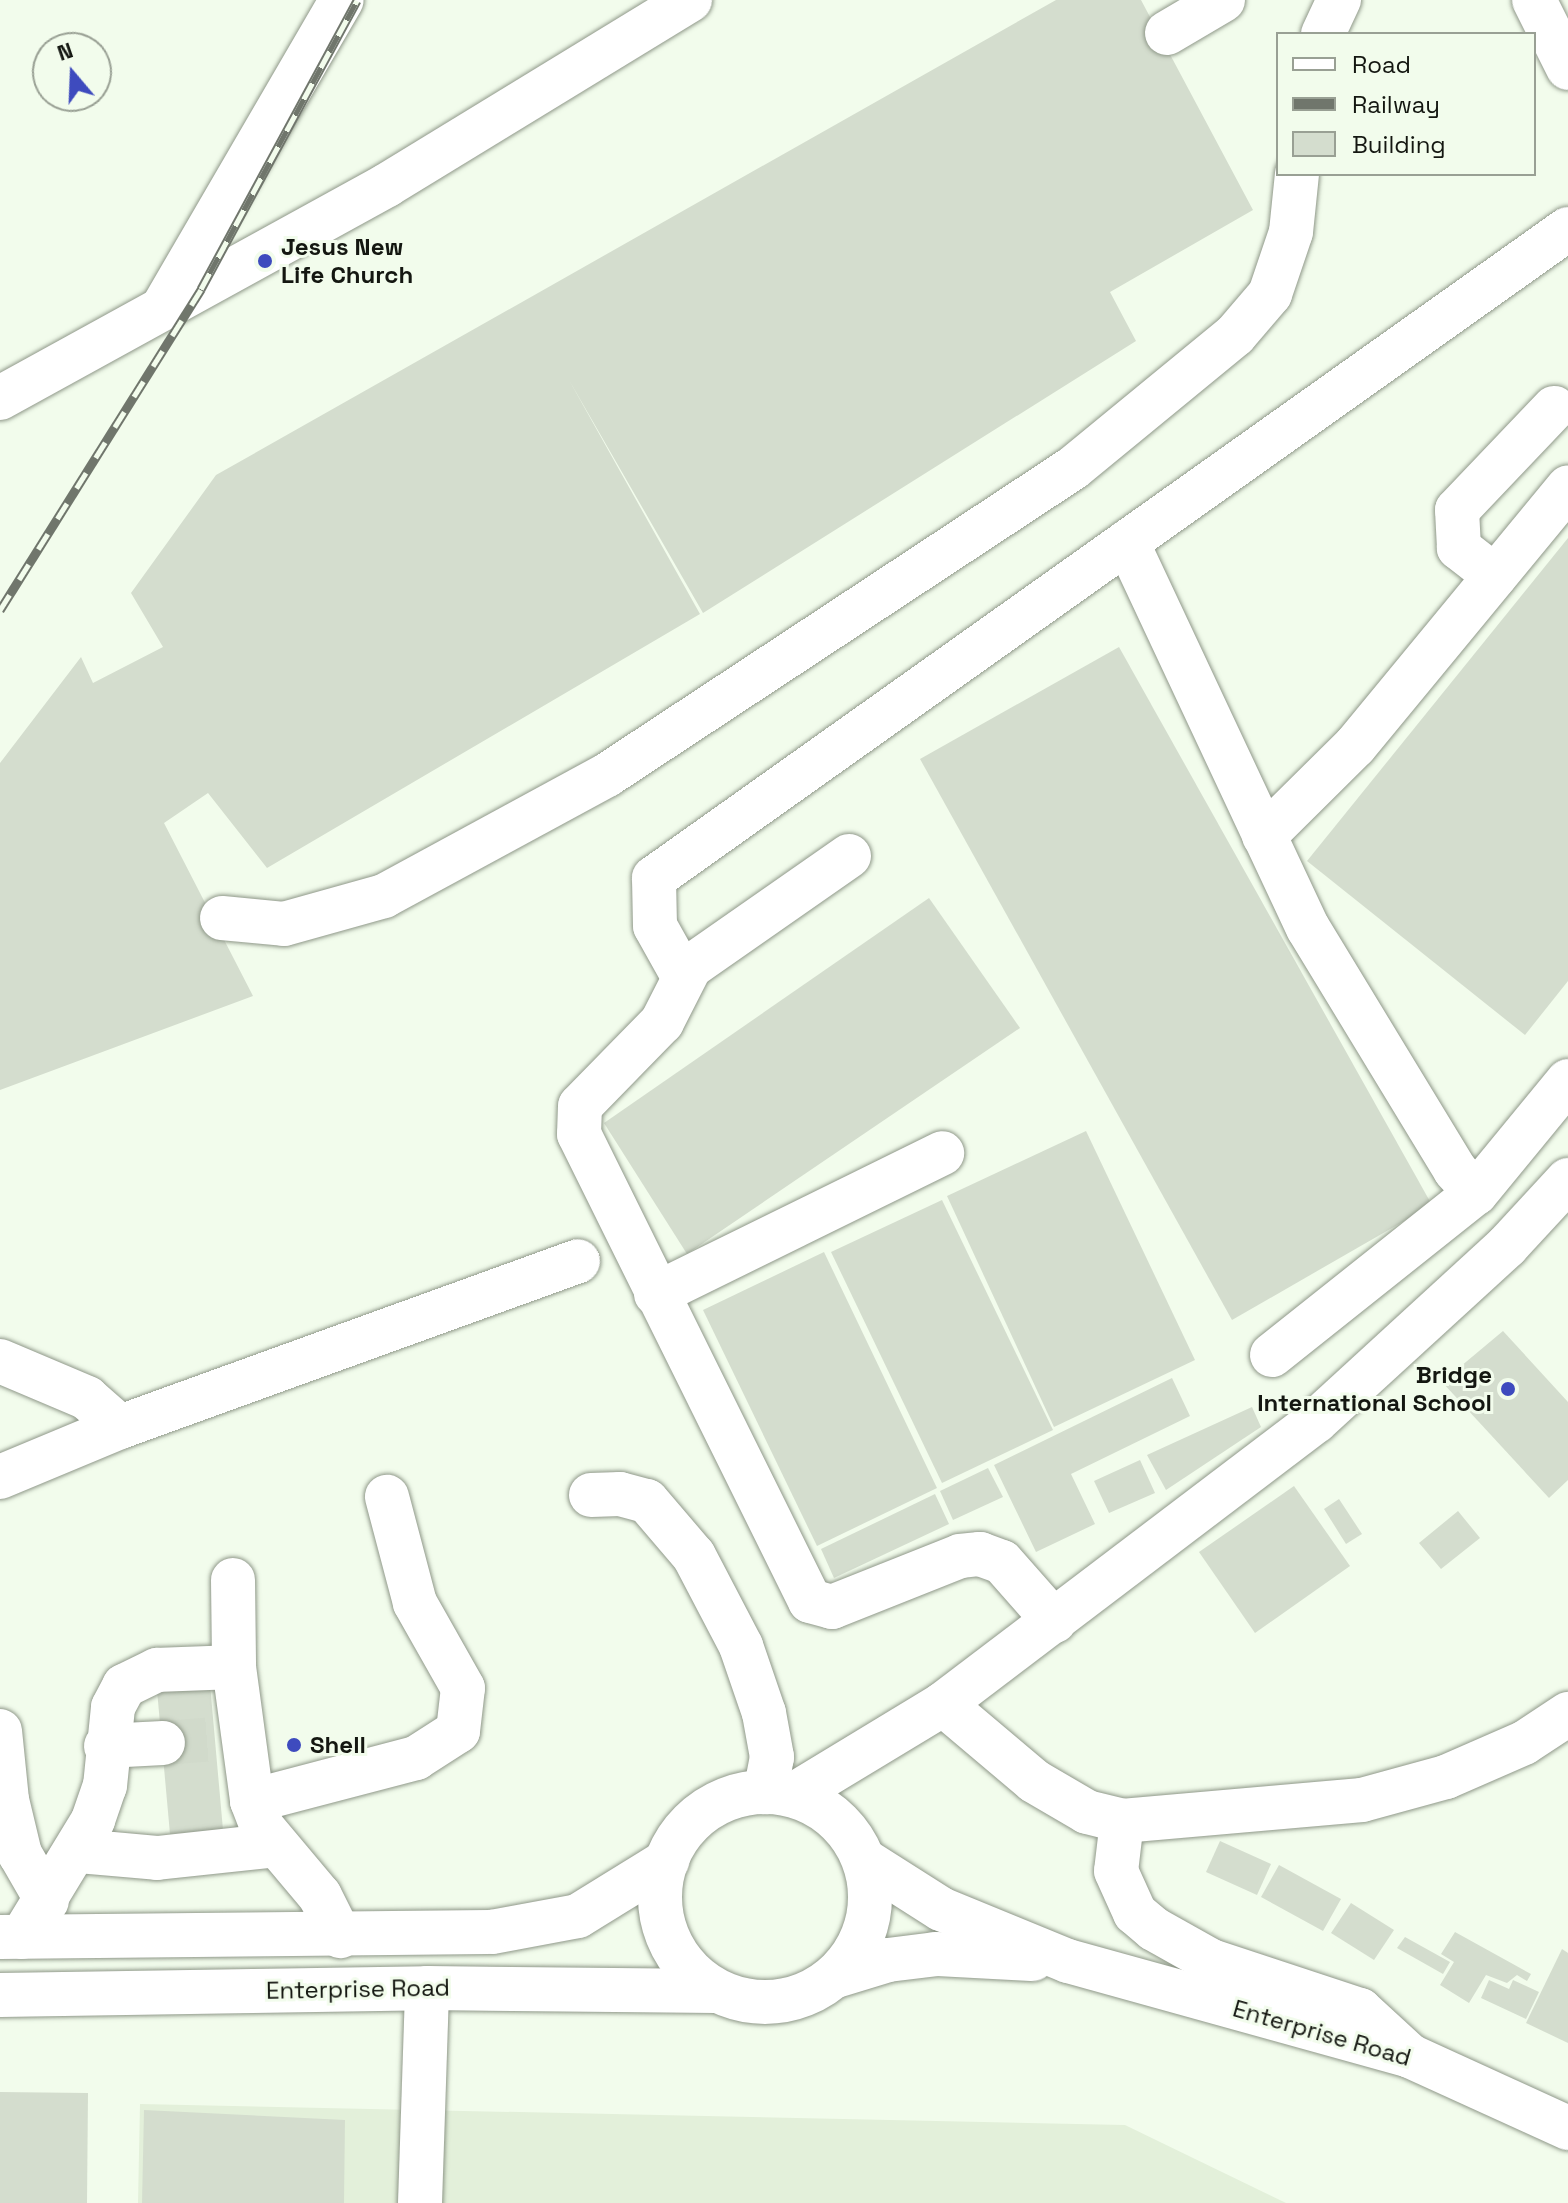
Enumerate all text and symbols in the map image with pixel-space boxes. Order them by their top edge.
north arrow [32,32,112,112]
legend [1276,32,1536,176]
text: N [53,36,76,67]
text: Road [1352,49,1411,80]
text: Railway [1352,89,1440,120]
text: Building [1352,129,1446,160]
place label: Jesus New Life Church [281,233,413,289]
marker: Jesus New Life Church [256,252,274,270]
place label: Bridge International School [1257,1361,1492,1417]
marker: Bridge International School [1499,1380,1517,1398]
place label: Shell [310,1731,366,1759]
marker: Shell [285,1736,303,1754]
street label: Enterprise Road [266,1973,450,2005]
street label: Enterprise Road [1230,1994,1414,2072]

